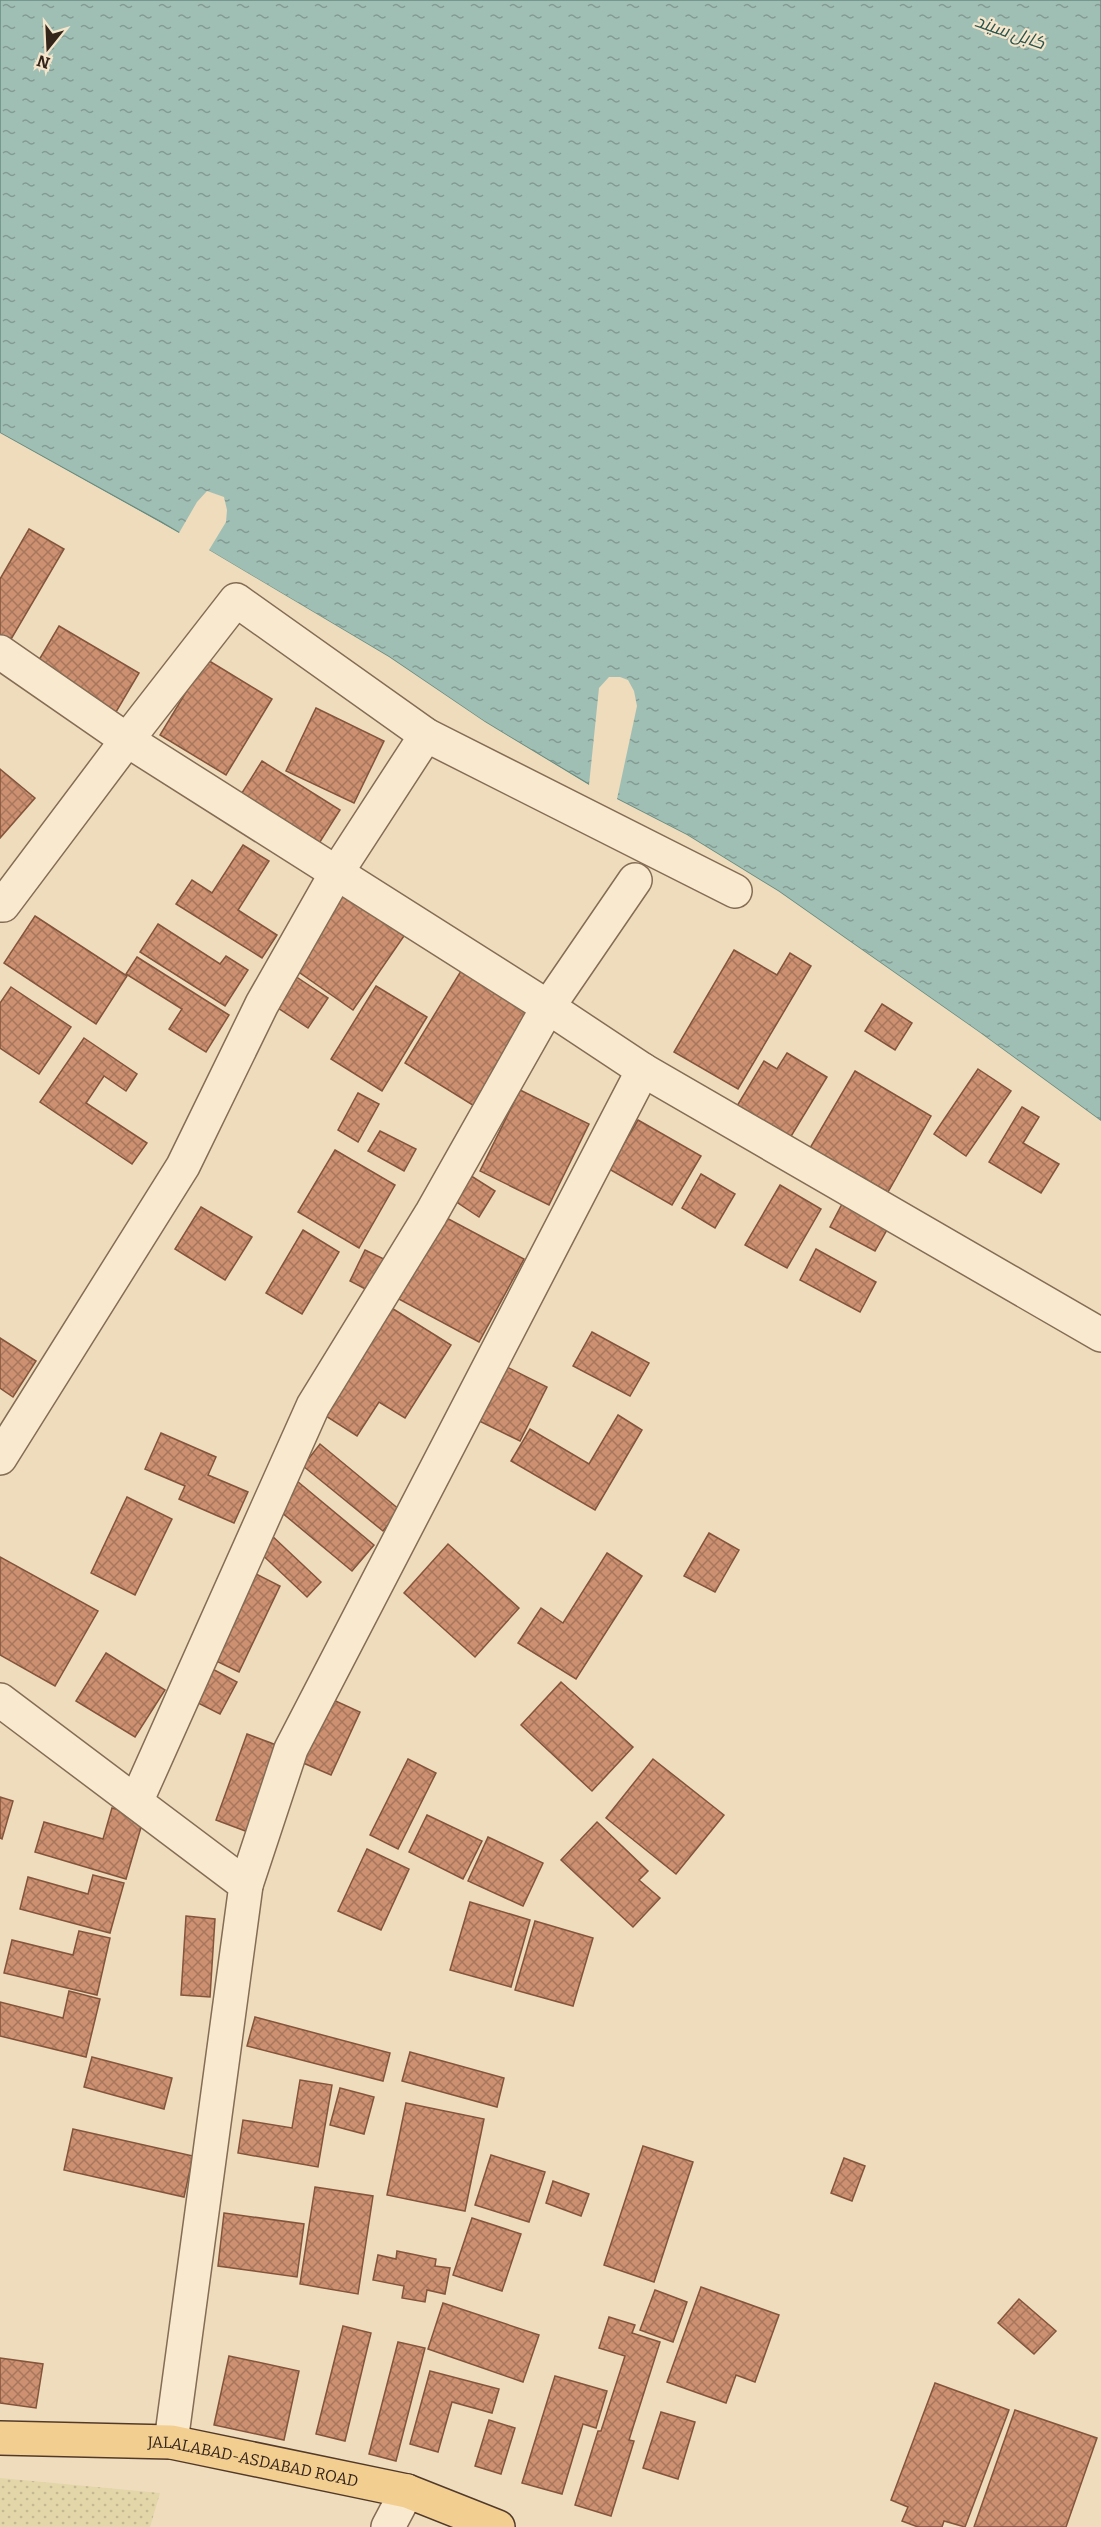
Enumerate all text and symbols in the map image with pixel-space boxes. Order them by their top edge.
water label: کابل سيند [972,10,1049,54]
north arrow [18,18,78,78]
text: N [35,51,52,73]
street label: JALALABAD-ASDABAD ROAD [146,2432,360,2491]

